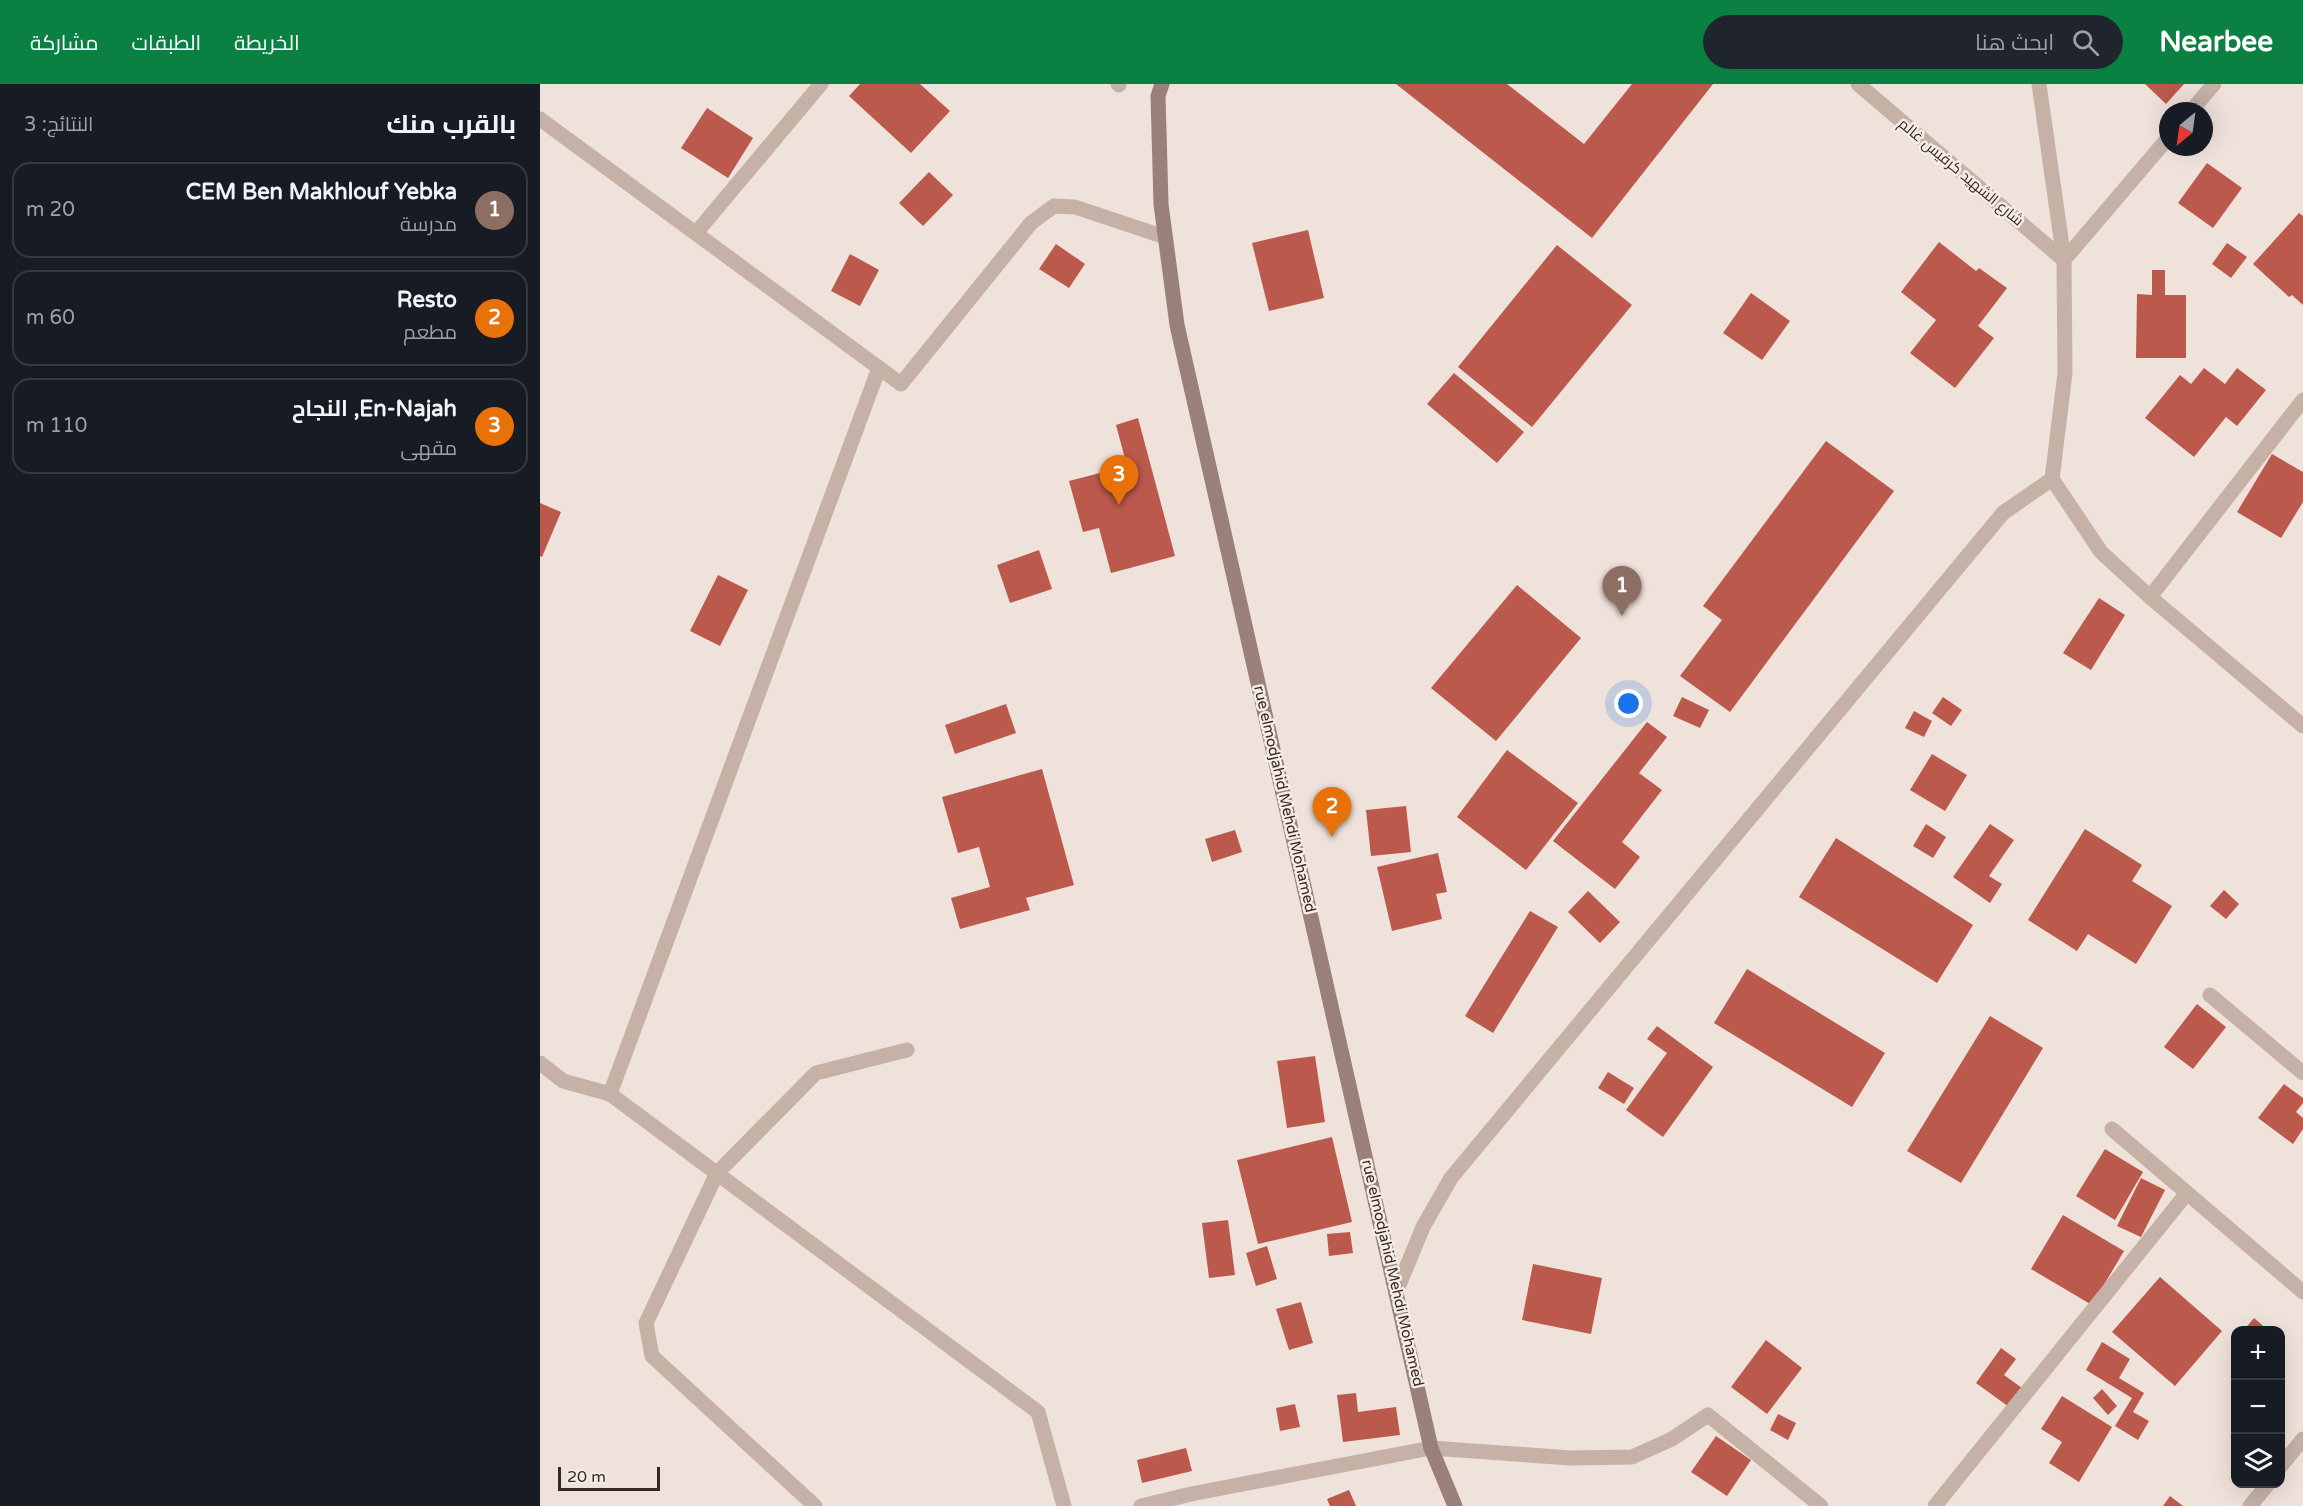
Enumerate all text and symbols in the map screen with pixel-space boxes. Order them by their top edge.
search box [1703,15,2123,69]
text: Nearbee [2159,25,2273,59]
icon: search [2069,26,2102,59]
text: ابحث هنا [1975,30,2054,56]
text: مشاركة [30,31,99,56]
text: الطبقات [132,31,201,56]
text: الخريطة [234,31,300,56]
north arrow [2159,102,2213,156]
text: بالقرب منك [387,109,516,140]
text: النتائج: 3 [24,113,93,137]
street label: شارع الشهيد كرفيس غالم [1894,114,2027,231]
text: CEM Ben Makhlouf Yebka [186,179,457,205]
text: 20 m [26,198,75,222]
text: 1 [488,198,501,222]
text: مدرسة [400,213,457,237]
text: Resto [397,287,457,313]
text: 60 m [26,306,75,330]
text: 2 [488,306,501,330]
text: مطعم [403,321,457,345]
text: En-Najah, النجاح [292,396,457,422]
text: 110 m [26,414,87,438]
text: 3 [488,414,501,438]
text: مقهى [401,437,457,461]
pin: 3 [1100,456,1138,505]
pin: 1 [1602,566,1642,616]
street label: rue elmodjahid Mehdi Mohamed [1250,684,1320,914]
your location [1614,689,1643,718]
pin: 2 [1312,788,1352,837]
street label: rue elmodjahid Mehdi Mohamed [1358,1158,1428,1388]
map controls [2231,1326,2285,1488]
button: + [2231,1326,2285,1380]
button: − [2231,1380,2285,1434]
button: layers [2231,1434,2285,1488]
scale bar [558,1464,660,1492]
text: 20 m [567,1467,606,1487]

